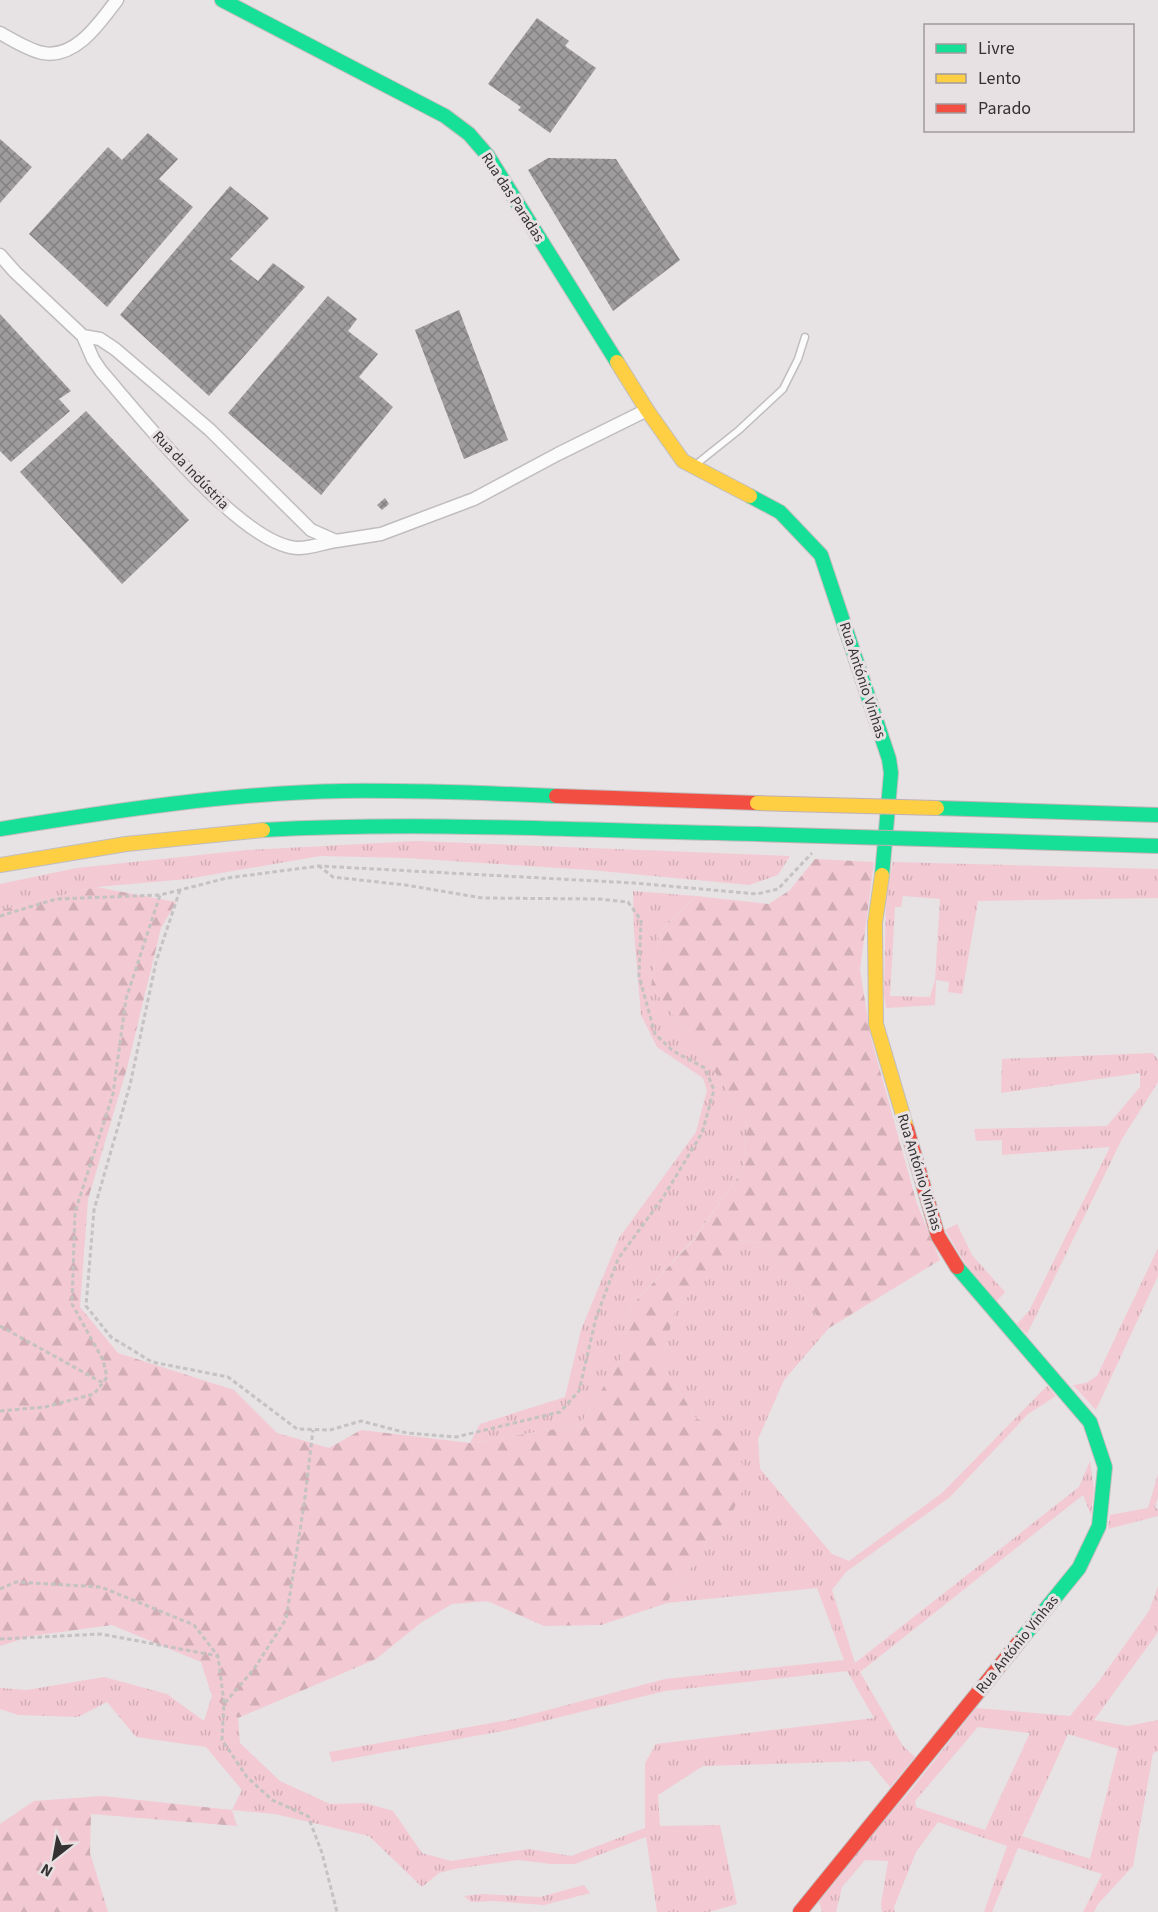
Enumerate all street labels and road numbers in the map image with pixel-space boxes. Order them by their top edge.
street label: Rua das Paradas [476,149,549,246]
street label: Rua da Indústria [148,426,234,514]
street label: Rua António Vinhas [834,619,891,741]
street label: Rua António Vinhas [892,1111,947,1233]
street label: Rua António Vinhas [971,1591,1064,1698]

